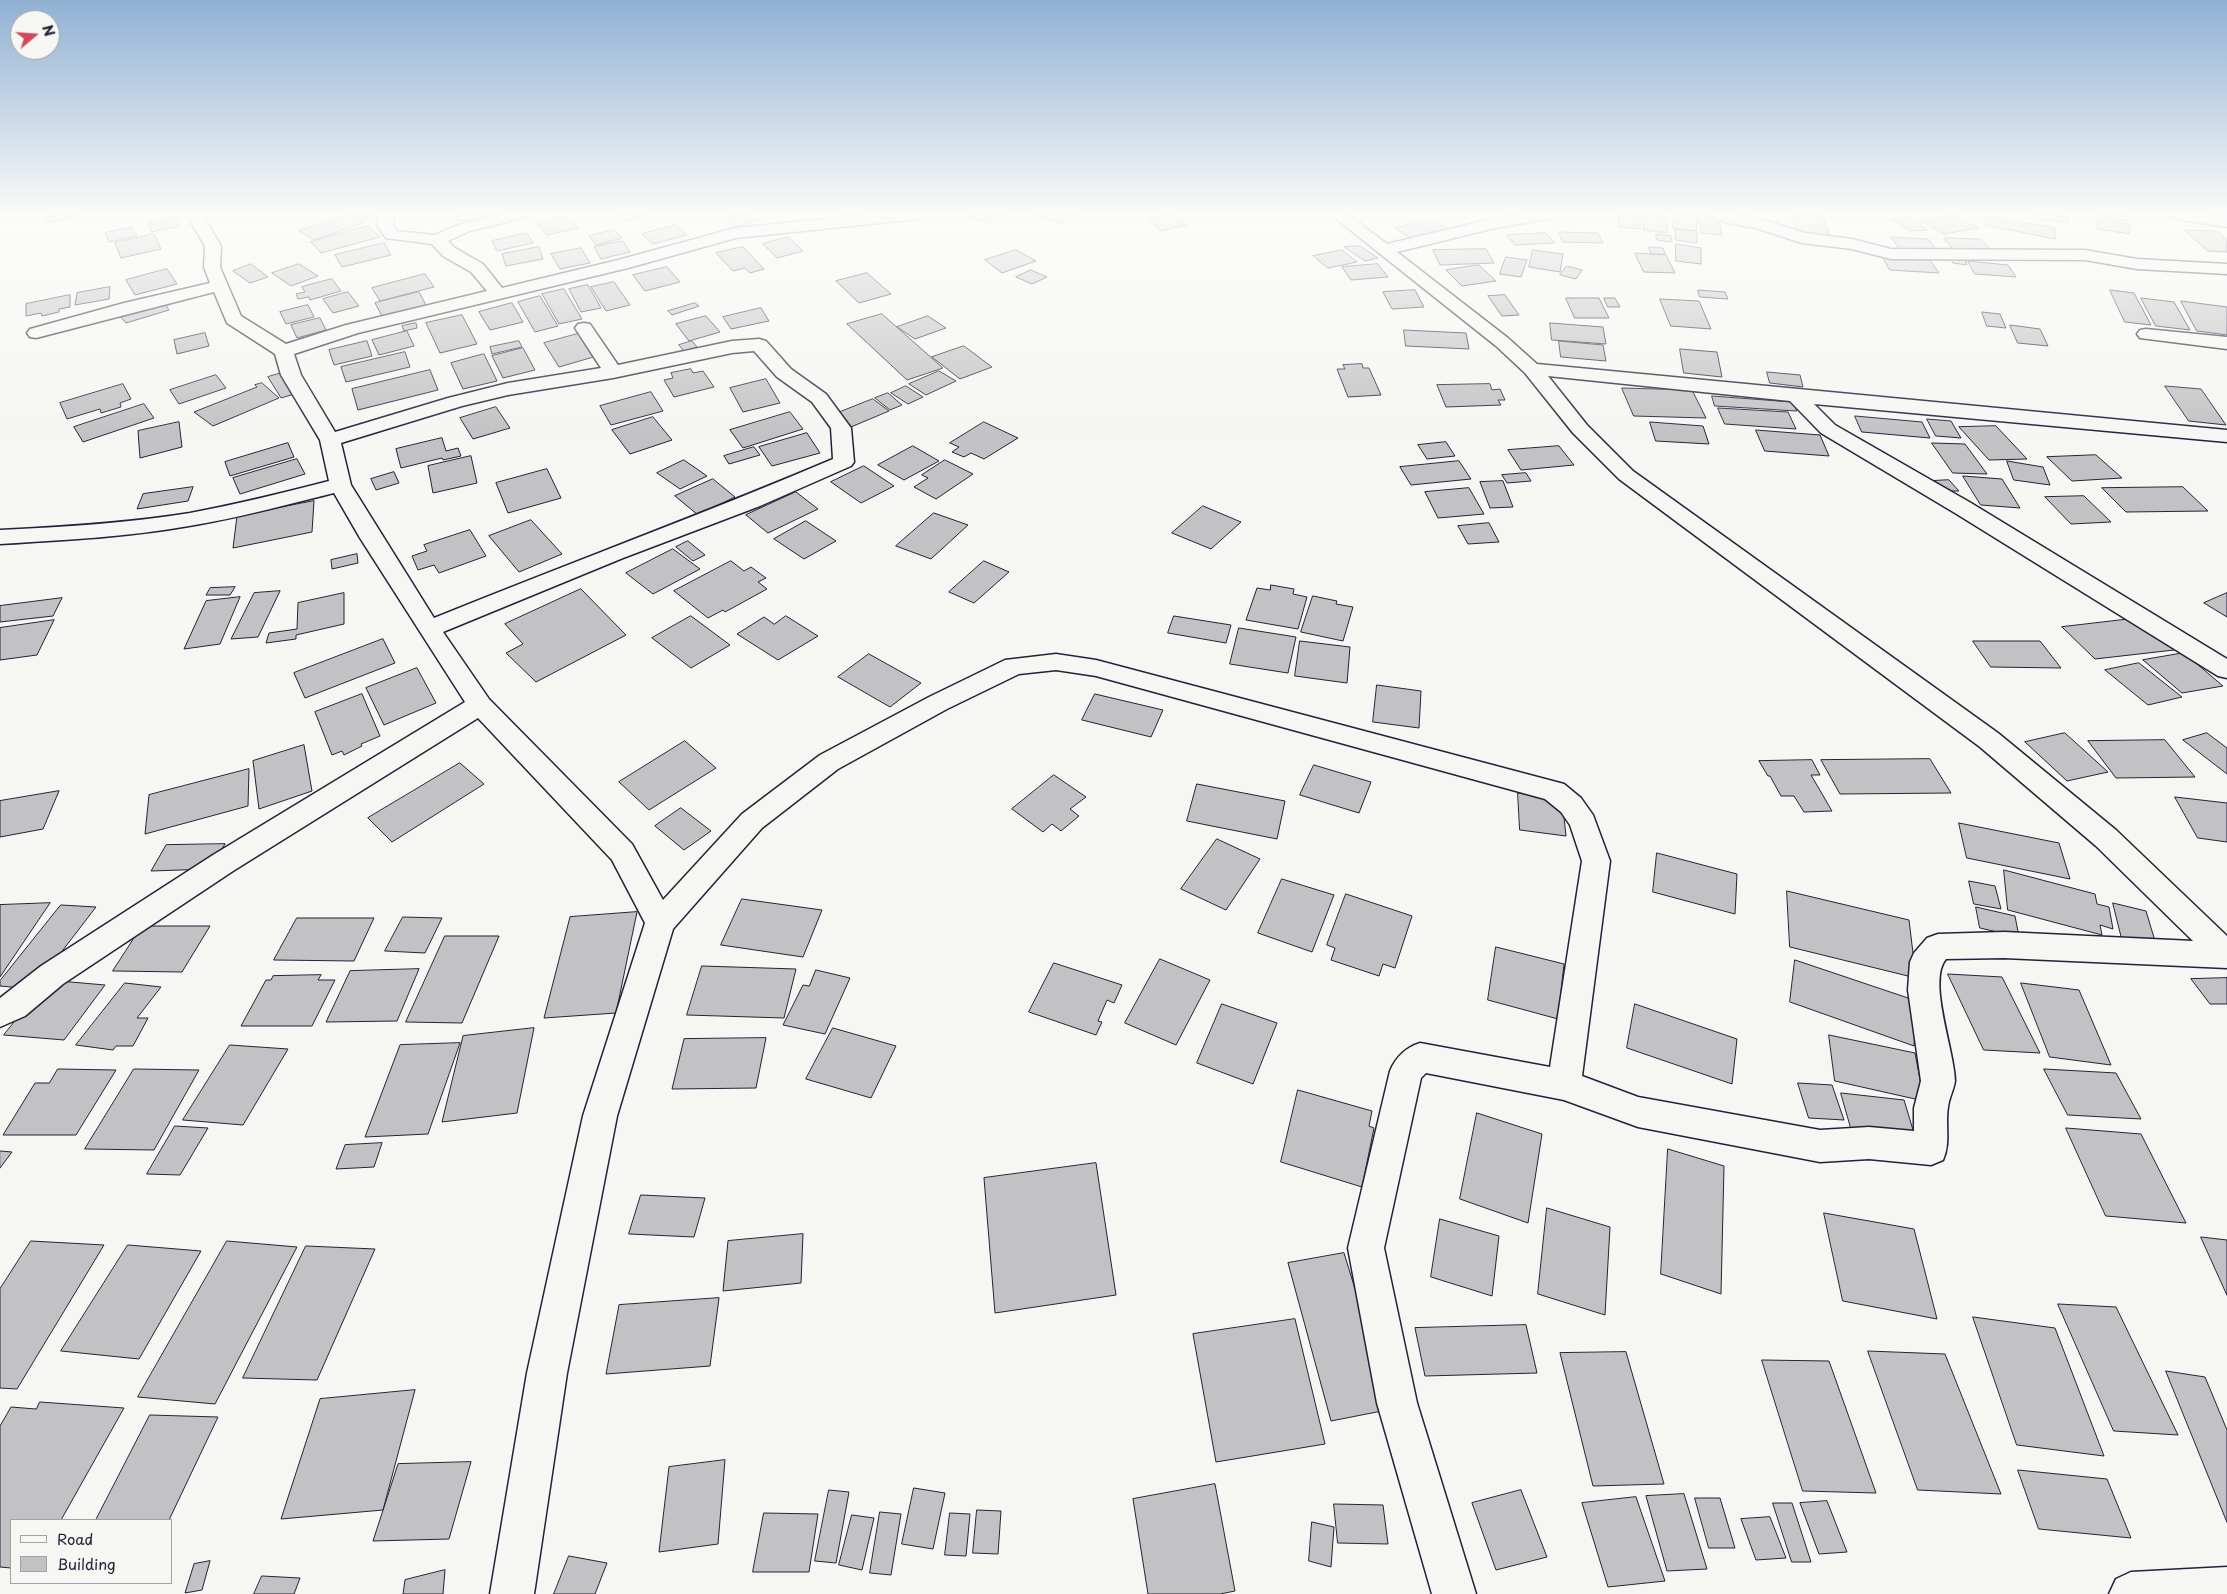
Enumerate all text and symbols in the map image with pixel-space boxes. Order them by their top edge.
north arrow [10,10,60,60]
text: N [37,22,60,39]
legend [10,1519,172,1584]
text: Road [57,1527,93,1550]
text: Building [57,1552,116,1575]

